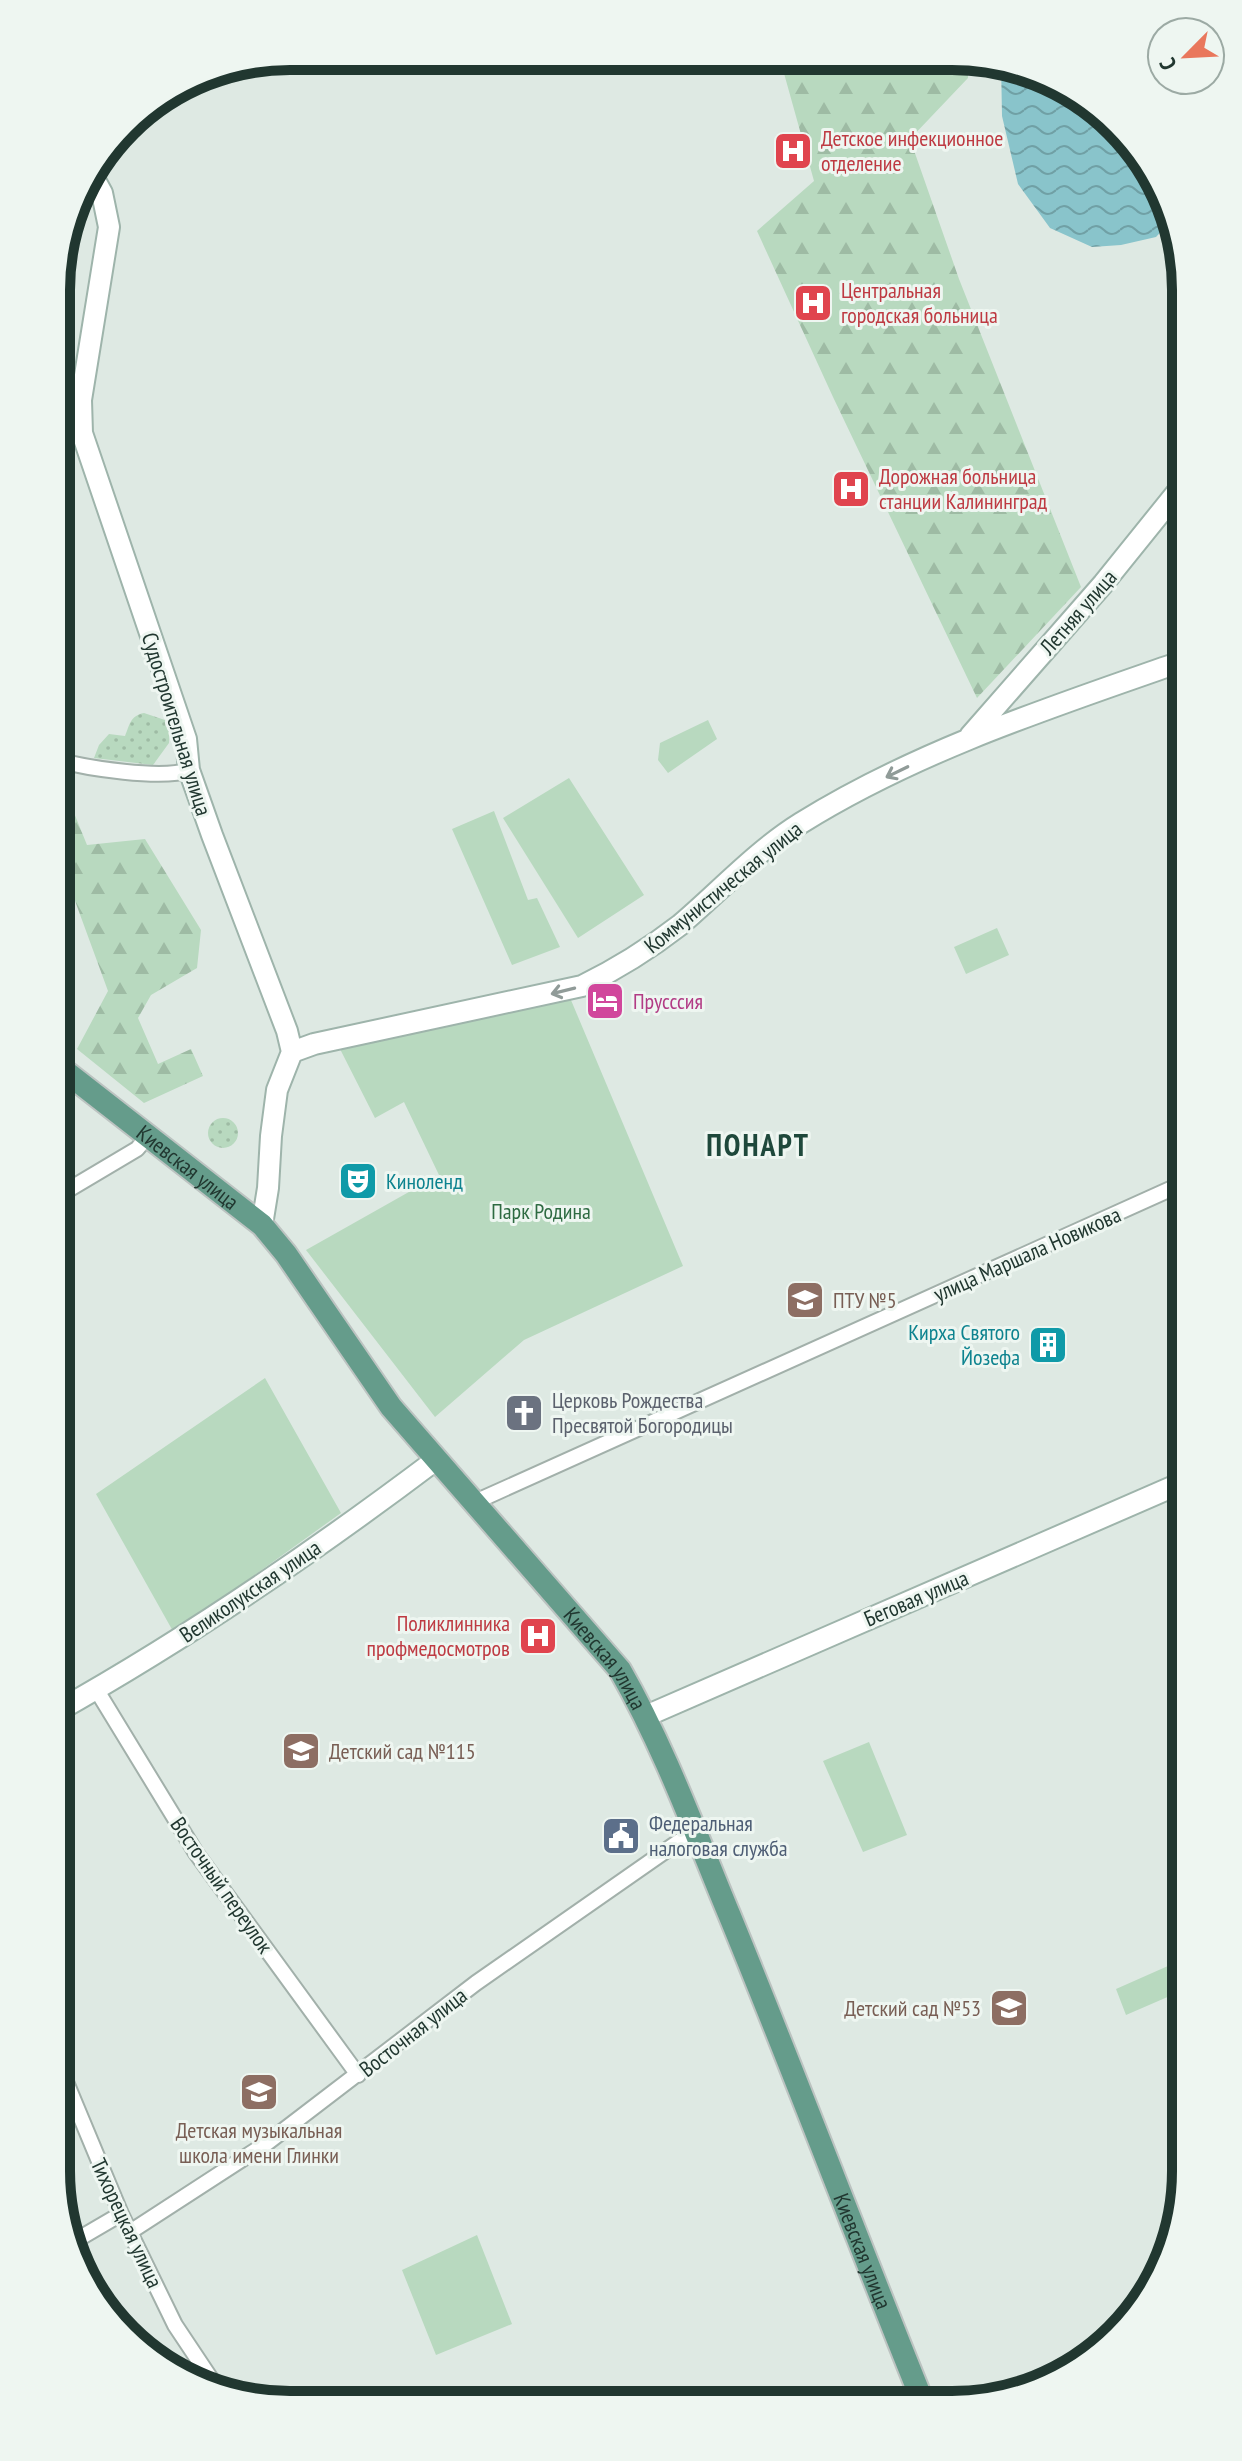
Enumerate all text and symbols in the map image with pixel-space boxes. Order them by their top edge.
north arrow [1146,16,1226,96]
text: С [1153,54,1183,74]
place label: Детское инфекционное отделение [821,124,1003,177]
hospital icon: Детское инфекционное отделение [772,130,814,172]
place label: Центральная городская больница [841,276,998,329]
hospital icon: Центральная городская больница [792,282,834,324]
place label: Дорожная больница станции Калининград [879,462,1048,515]
hospital icon: Дорожная больница станции Калининград [830,468,872,510]
street label: Летняя улица [1033,564,1122,661]
street label: Судостроительная улица [136,629,218,819]
one-way arrow [885,765,909,780]
street label: Коммунистическая улица [638,815,808,959]
hotel icon: Прусссия [584,980,626,1022]
one-way arrow [550,984,576,999]
place label: Прусссия [633,987,703,1015]
street label: Киевская улица [131,1119,245,1216]
district label: ПОНАРТ [706,1125,810,1164]
theatre icon: Киноленд [337,1160,379,1202]
place label: Киноленд [386,1167,463,1195]
park label: Парк Родина [491,1197,591,1225]
street label: улица Маршала Новикова [929,1200,1125,1308]
school or university icon: ПТУ №5 [784,1279,826,1321]
place label: ПТУ №5 [833,1286,897,1314]
place label: Кирха Святого Йозефа [908,1318,1020,1371]
building icon: Кирха Святого Йозефа [1027,1324,1069,1366]
place label: Церковь Рождества Пресвятой Богородицы [552,1386,733,1439]
church icon: Церковь Рождества Пресвятой Богородицы [503,1392,545,1434]
street label: Великолукская улица [174,1533,326,1649]
street label: Беговая улица [860,1564,972,1632]
street label: Киевская улица [558,1601,653,1714]
place label: Поликлинника профмедосмотров [366,1609,510,1662]
hospital icon: Поликлинника профмедосмотров [517,1615,559,1657]
school or university icon: Детский сад №115 [280,1730,322,1772]
place label: Детский сад №115 [329,1737,476,1765]
place label: Федеральная налоговая служба [649,1809,787,1862]
street label: Восточный переулок [165,1811,280,1959]
public building icon: Федеральная налоговая служба [600,1815,642,1857]
street label: Восточная улица [354,1981,472,2083]
school or university icon: Детский сад №53 [988,1987,1030,2029]
place label: Детский сад №53 [844,1994,981,2022]
school or university icon: Детская музыкальная школа имени Глинки [238,2071,280,2113]
place label: Детская музыкальная школа имени Глинки [176,2116,342,2169]
street label: Тихорецкая улица [85,2154,169,2292]
street label: Киевская улица [827,2189,898,2313]

